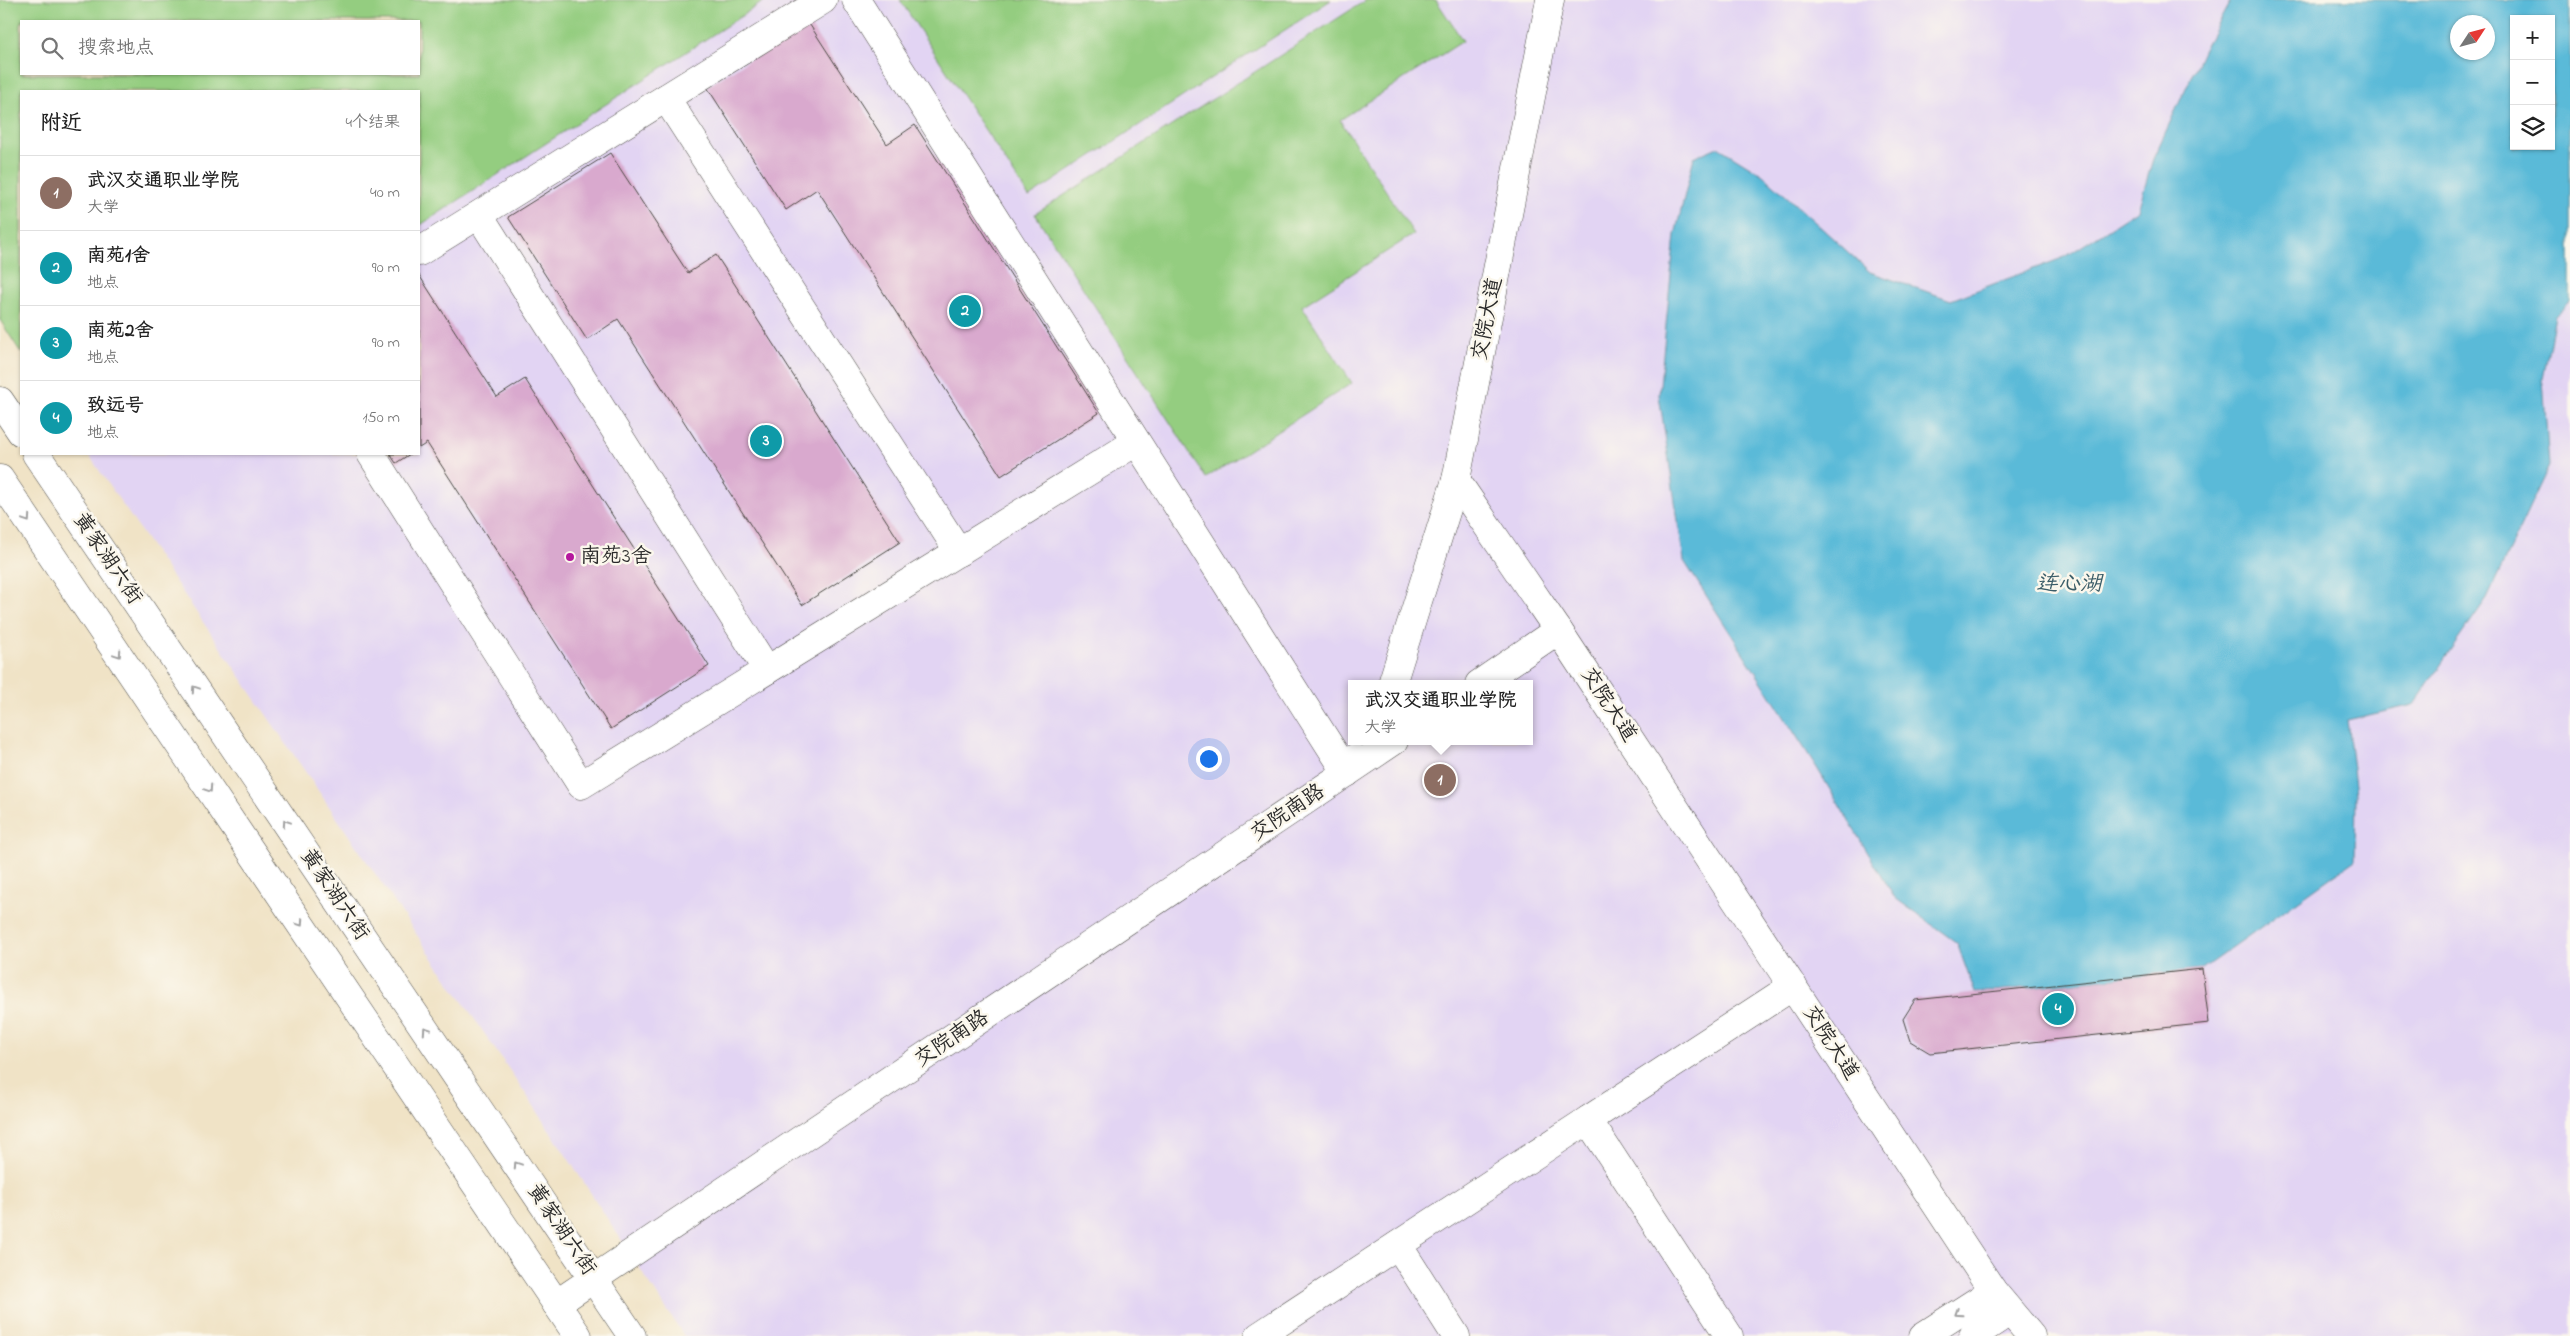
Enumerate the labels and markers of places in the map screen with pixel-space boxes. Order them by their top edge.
pin: 2 [949,292,981,330]
pin: 3 [750,422,782,460]
place label: 南苑3舍 [580,542,652,572]
marker: 南苑3舍 [564,551,576,563]
pin: 1 [1424,761,1456,799]
pin: 4 [2042,990,2074,1028]

